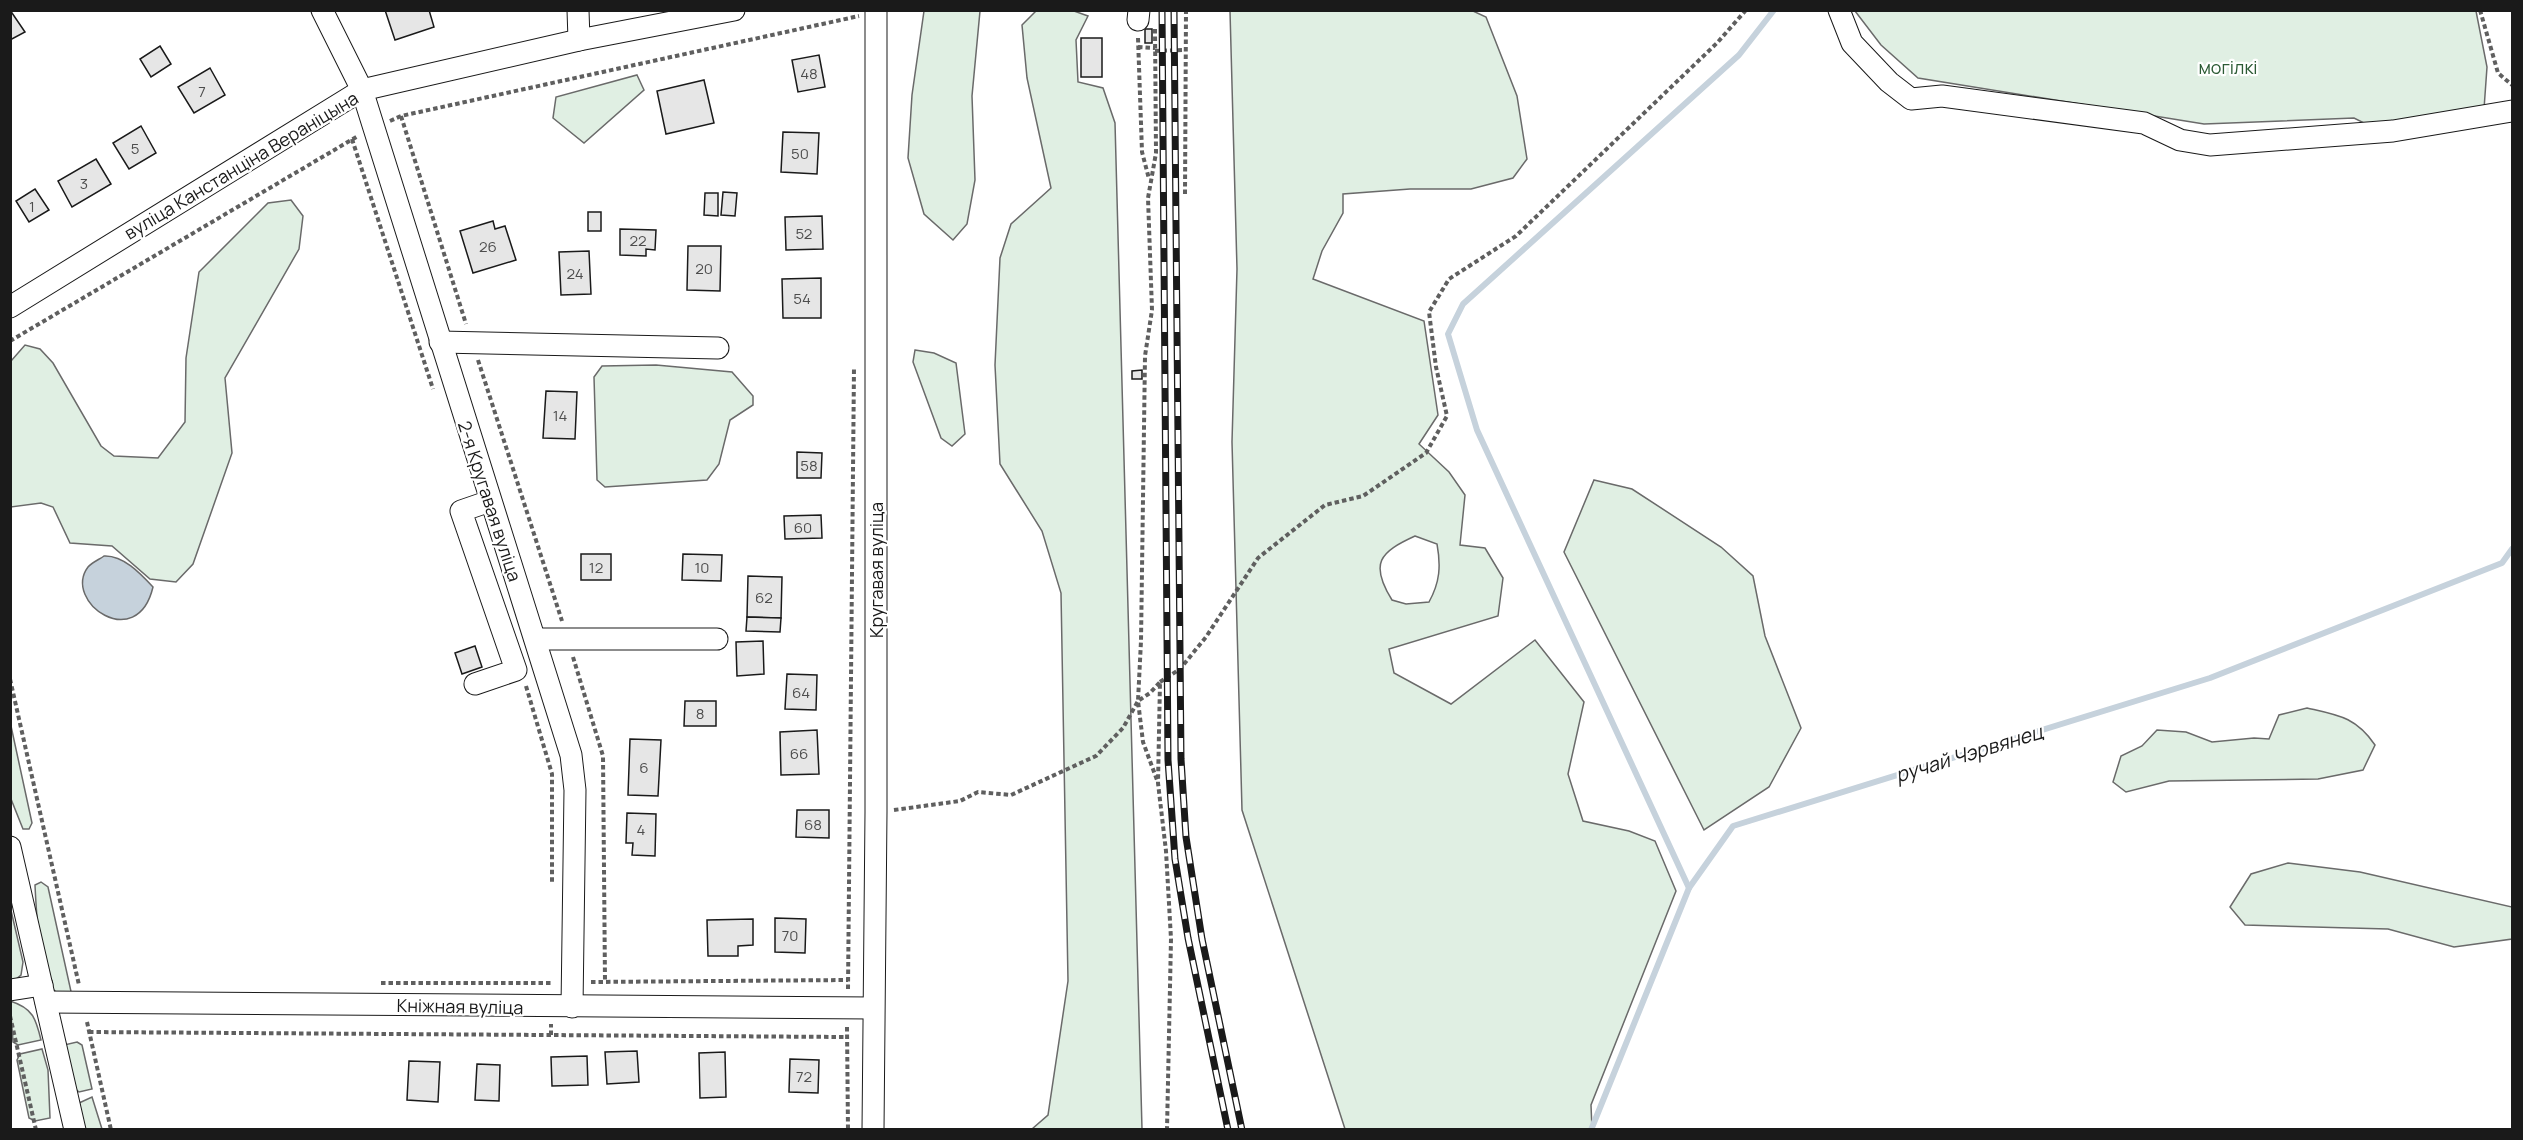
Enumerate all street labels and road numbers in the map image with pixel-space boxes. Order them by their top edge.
street label: вуліца Канстанціна Вераніцына [120,85,362,245]
street label: 2-я Кругавая вуліца [453,418,527,584]
street label: Кругавая вуліца [864,502,888,638]
street label: Кніжная вуліца [396,993,524,1019]

